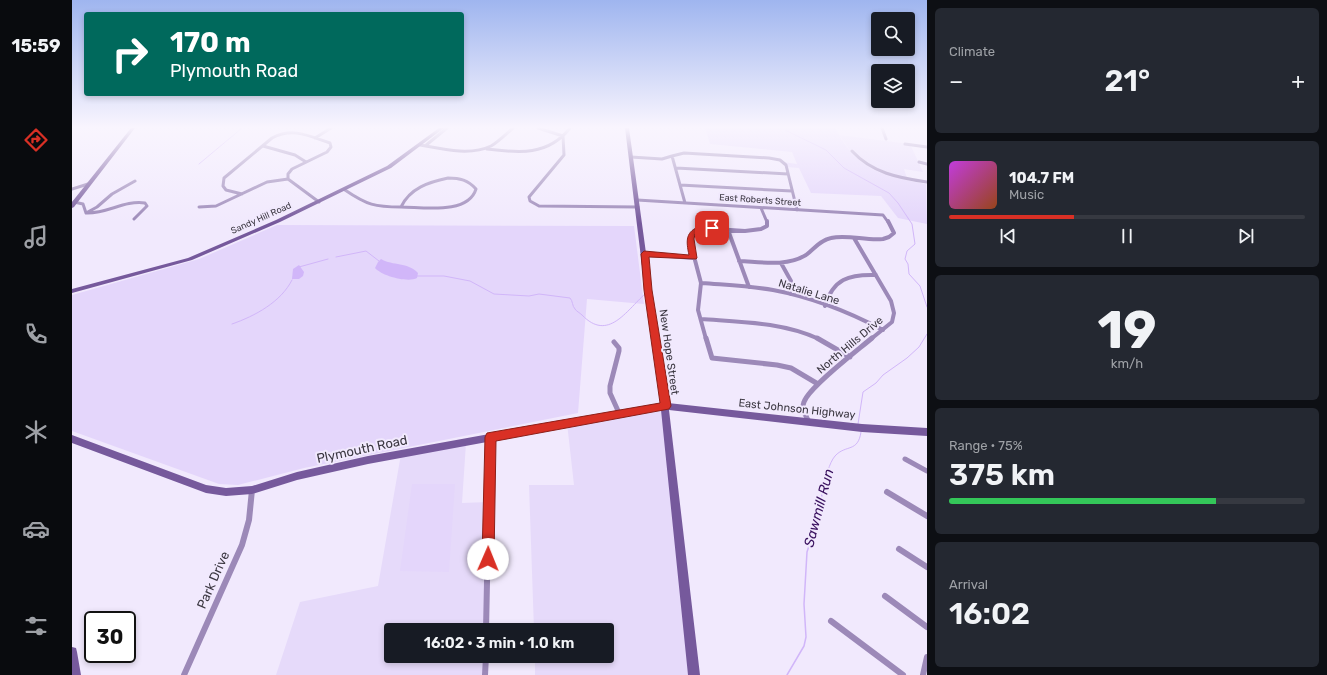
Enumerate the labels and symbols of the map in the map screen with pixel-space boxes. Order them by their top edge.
street label: East Roberts Street [719,192,802,208]
street label: Sandy Hill Road [229,200,293,236]
pin [695,211,729,245]
street label: Natalie Lane [777,277,841,307]
street label: New Hope Street [657,308,682,396]
street label: North Hills Drive [814,314,886,376]
street label: East Johnson Highway [738,396,856,422]
street label: Plymouth Road [315,432,409,466]
water label: Sawmill Run [800,467,838,549]
position arrow [467,538,509,580]
street label: Park Drive [194,549,232,611]
speed limit sign: 30 [84,611,136,663]

